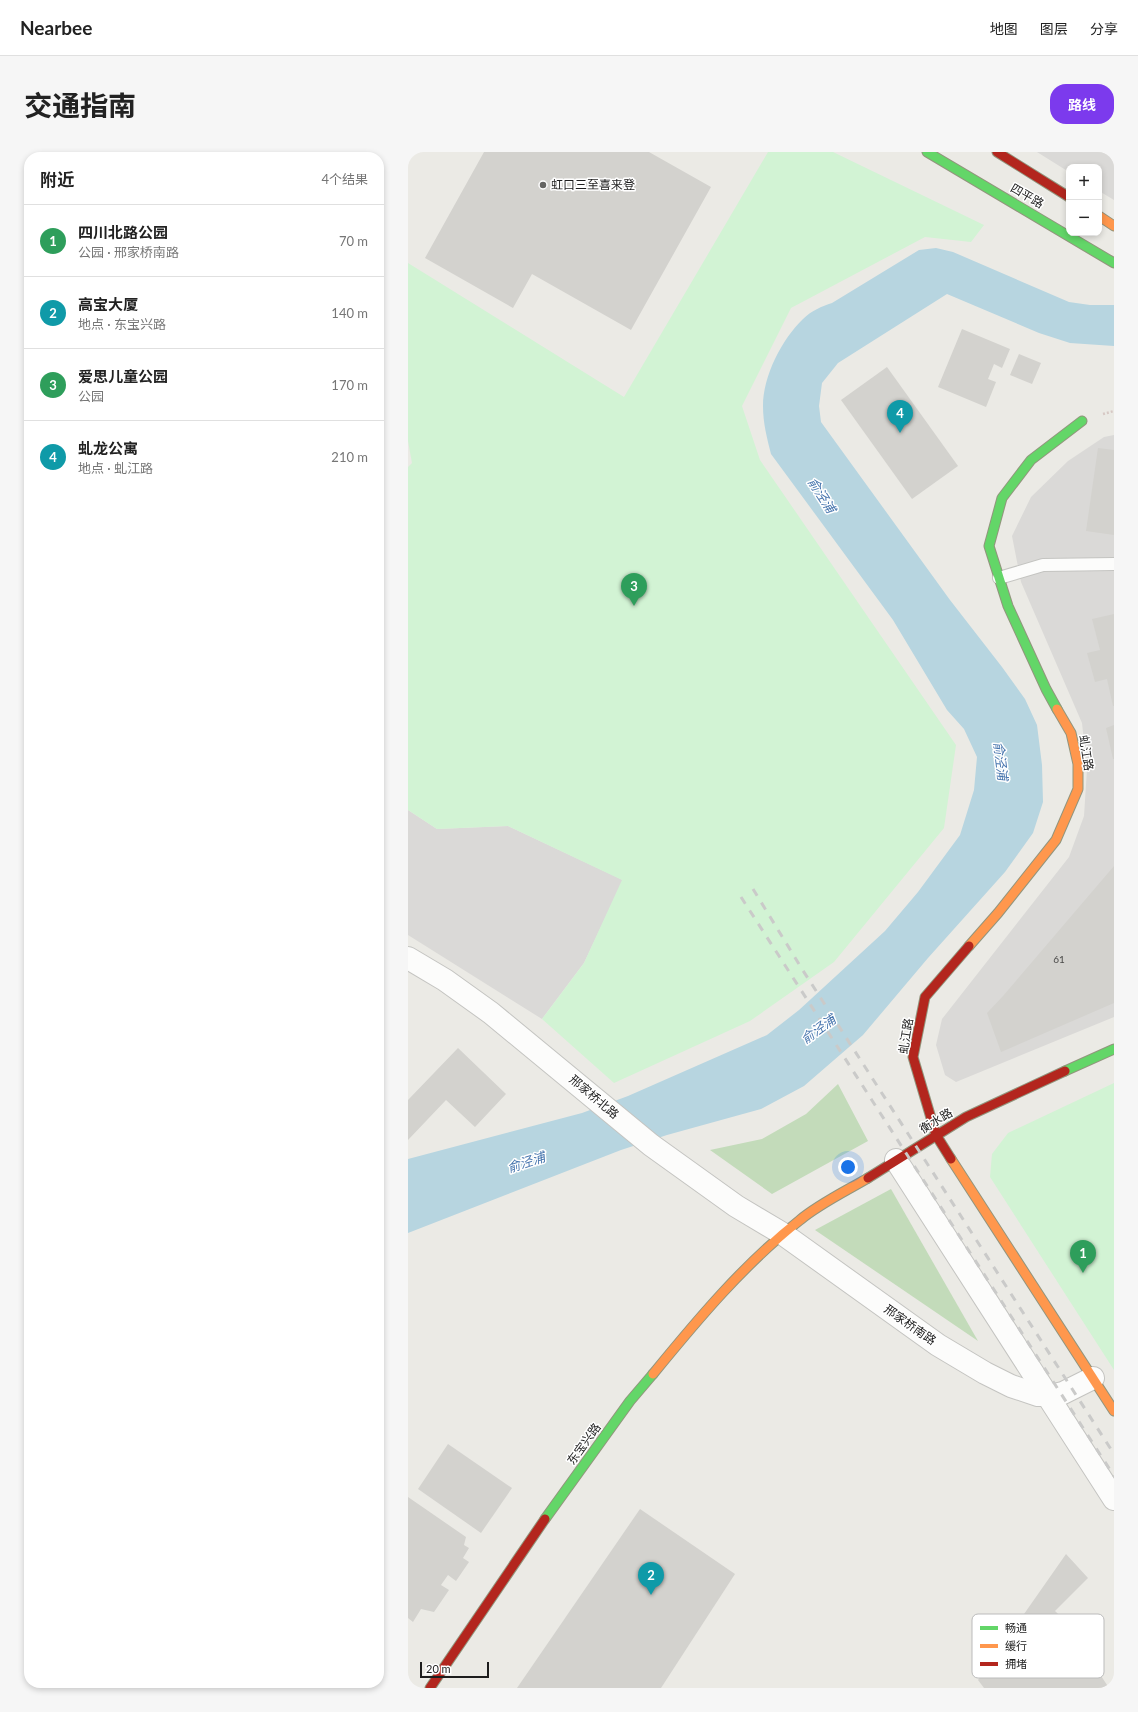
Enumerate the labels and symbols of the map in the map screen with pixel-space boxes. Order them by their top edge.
place label: 虹口三至喜来登 [551,177,635,192]
marker: 虹口三至喜来登 [538,180,548,190]
street label: 四平路 [1008,180,1047,211]
pin: 4 [887,400,913,433]
water label: 俞泾浦 [805,474,840,517]
pin: 3 [621,573,647,606]
street label: 虬江路 [1076,734,1097,772]
water label: 俞泾浦 [991,741,1012,783]
house number: 61 [1053,953,1065,965]
water label: 俞泾浦 [798,1010,840,1047]
street label: 虬江路 [895,1017,916,1055]
street label: 邢家桥北路 [567,1072,622,1122]
street label: 衡水路 [916,1105,955,1136]
water label: 俞泾浦 [505,1148,549,1176]
your location [838,1157,858,1177]
pin: 1 [1070,1240,1096,1273]
street label: 邢家桥南路 [881,1301,939,1348]
street label: 东宝兴路 [563,1420,604,1468]
pin: 2 [638,1562,664,1595]
legend [972,1614,1104,1678]
text: 畅通 [1005,1621,1027,1634]
text: 缓行 [1005,1639,1027,1652]
text: 拥堵 [1005,1657,1027,1670]
scale bar [420,1660,489,1679]

